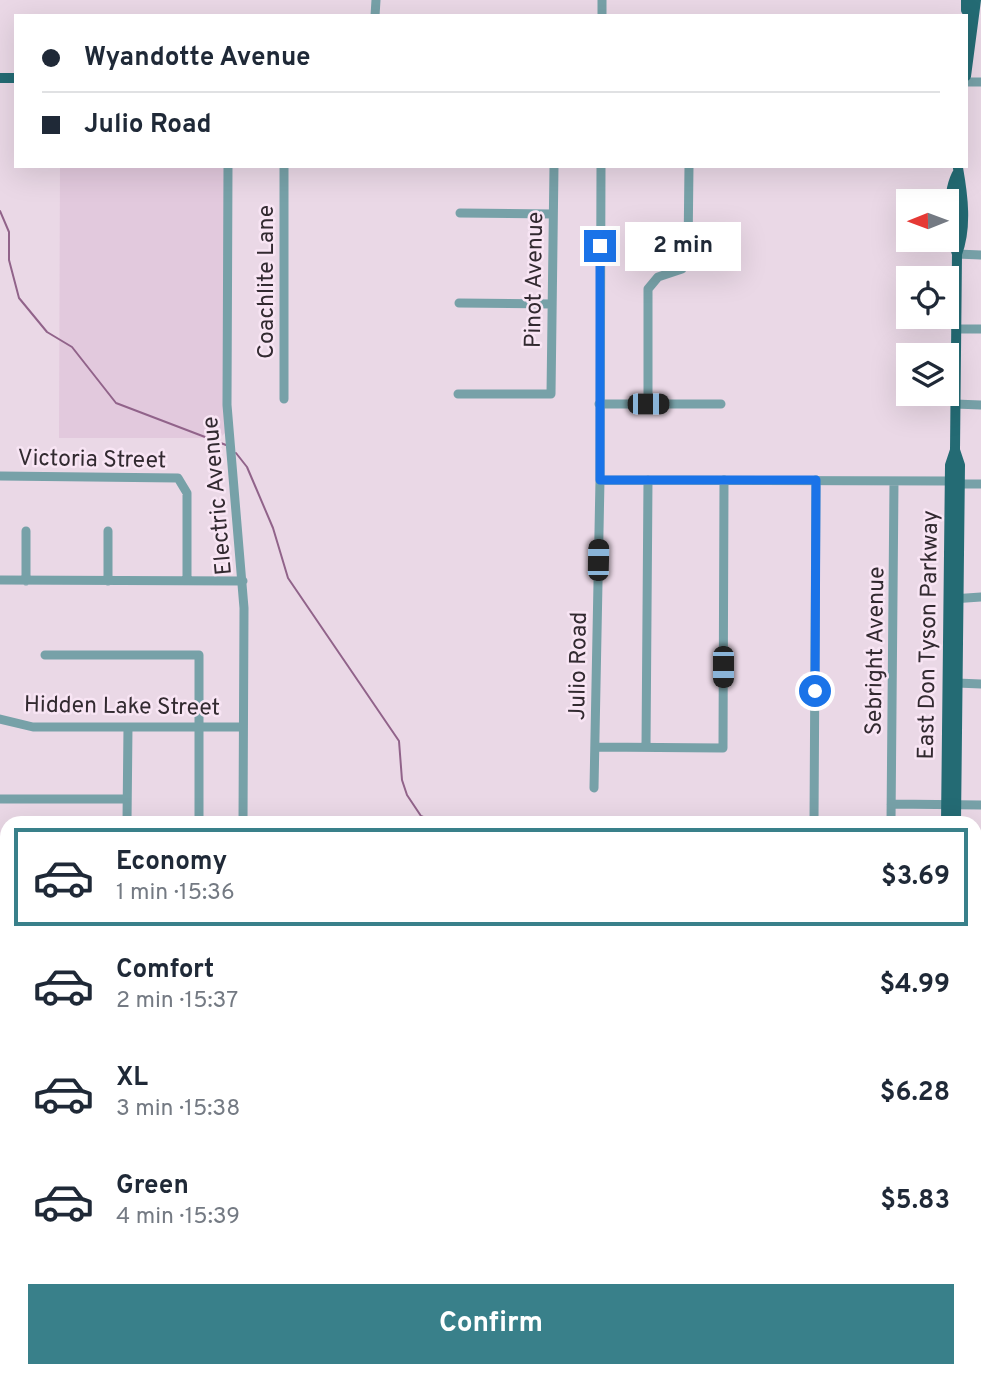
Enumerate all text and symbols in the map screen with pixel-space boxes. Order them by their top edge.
text: Wyandotte Avenue [84,42,311,75]
text: Julio Road [84,109,212,142]
north arrow [896,189,959,252]
map controls [896,189,959,406]
street label: Coachlite Lane [253,205,282,359]
street label: Pinot Avenue [520,212,551,348]
callout: 2 min [624,222,740,270]
route end [584,230,616,262]
text: 2 min [653,232,713,261]
button: locate [896,266,959,329]
button: layers [896,343,959,406]
car [628,394,670,415]
street label: Electric Avenue [197,415,240,576]
street label: Victoria Street [17,445,167,476]
street label: East Don Tyson Parkway [913,510,946,760]
car [588,539,609,581]
street label: Sebright Avenue [861,566,892,736]
street label: Julio Road [564,611,595,721]
car [713,646,734,688]
route start [799,675,831,707]
street label: Hidden Lake Street [24,691,220,724]
icon: car [32,846,95,909]
text: Economy [116,846,227,879]
text: $3.69 [881,861,950,894]
text: 1 min · 15:36 [116,879,235,908]
icon: car [32,954,95,1017]
text: Comfort [116,954,214,987]
text: $4.99 [879,969,950,1002]
text: 2 min · 15:37 [116,987,238,1016]
icon: car [32,1062,95,1125]
text: XL [116,1062,148,1095]
text: $6.28 [880,1077,950,1110]
text: 3 min · 15:38 [116,1095,240,1124]
icon: car [32,1170,95,1233]
text: Green [116,1170,189,1203]
text: $5.83 [880,1185,950,1218]
text: 4 min · 15:39 [116,1203,240,1232]
button: Confirm [28,1284,954,1364]

